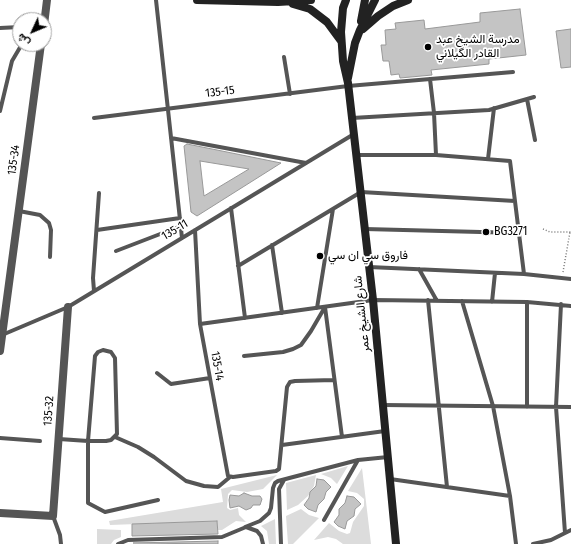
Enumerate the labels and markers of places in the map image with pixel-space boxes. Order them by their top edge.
place label: مدرسة الشيخ عبد القادر الگيلاني [436,33,520,61]
marker: مدرسة الشيخ عبد القادر الگيلاني [423,42,433,52]
place label: BG3271 [494,225,527,239]
marker: BG3271 [481,227,491,237]
place label: فاروق سي ان سي [328,249,408,263]
marker: فاروق سي ان سي [315,251,325,261]

